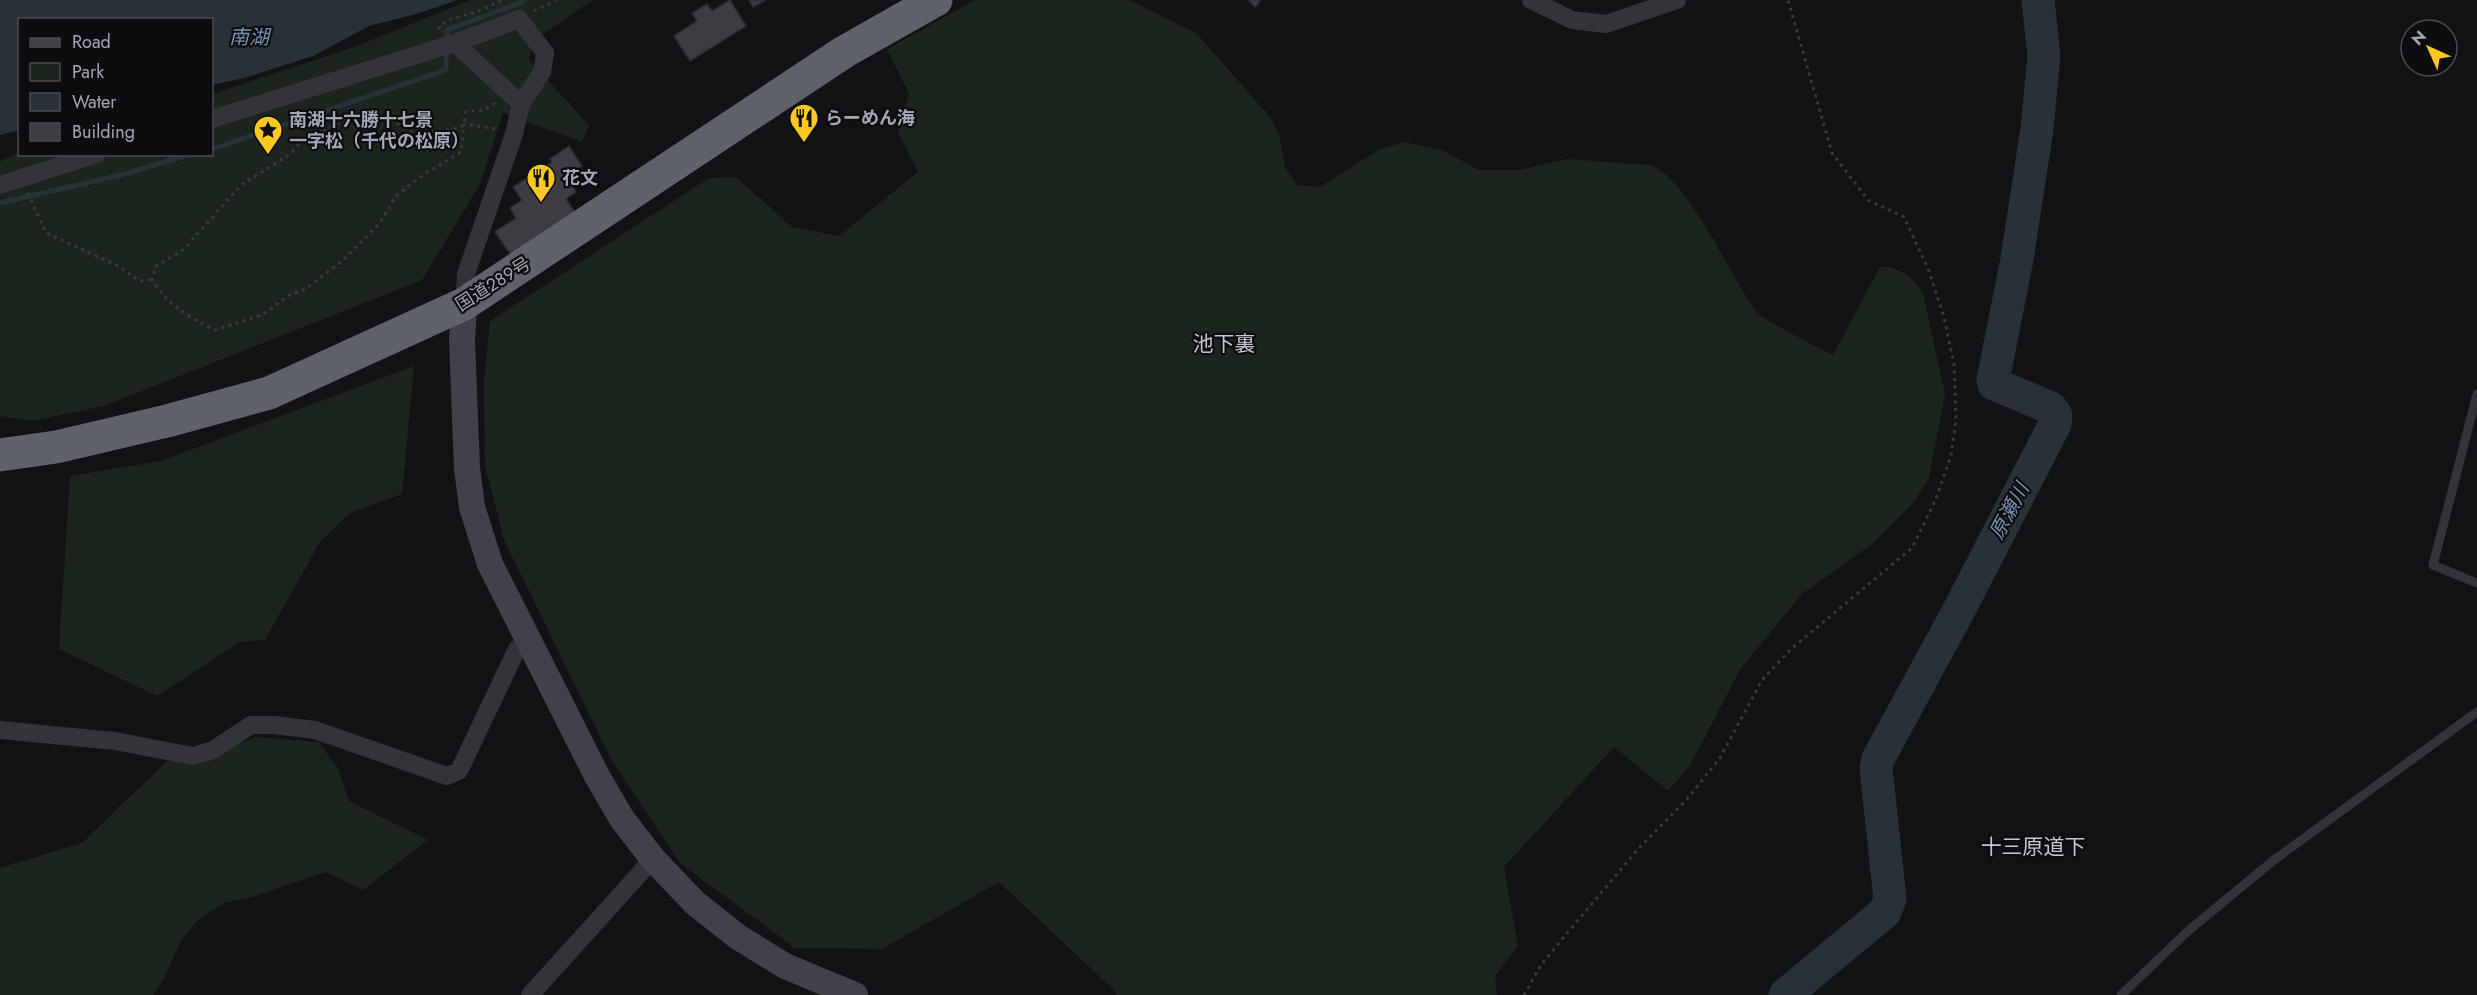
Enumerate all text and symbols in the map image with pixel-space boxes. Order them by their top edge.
legend [18,18,213,156]
north arrow [2399,18,2459,78]
water label: 南湖 [229,23,272,52]
text: N [2406,25,2431,50]
text: Road [72,29,111,55]
text: Park [72,59,104,85]
text: Water [72,89,117,115]
restaurant icon: らーめん海 [788,102,820,144]
place label: らーめん海 [825,105,915,131]
place label: 南湖十六勝十七景 一字松（千代の松原） [289,107,469,154]
place icon: 南湖十六勝十七景 一字松（千代の松原） [252,114,284,156]
text: Building [72,119,135,145]
restaurant icon: 花文 [525,162,557,204]
place label: 花文 [562,165,598,191]
street label: 国道289号 [450,251,536,317]
district label: 池下裏 [1193,329,1256,359]
water label: 原瀬川 [1983,476,2037,545]
district label: 十三原道下 [1981,832,2086,862]

